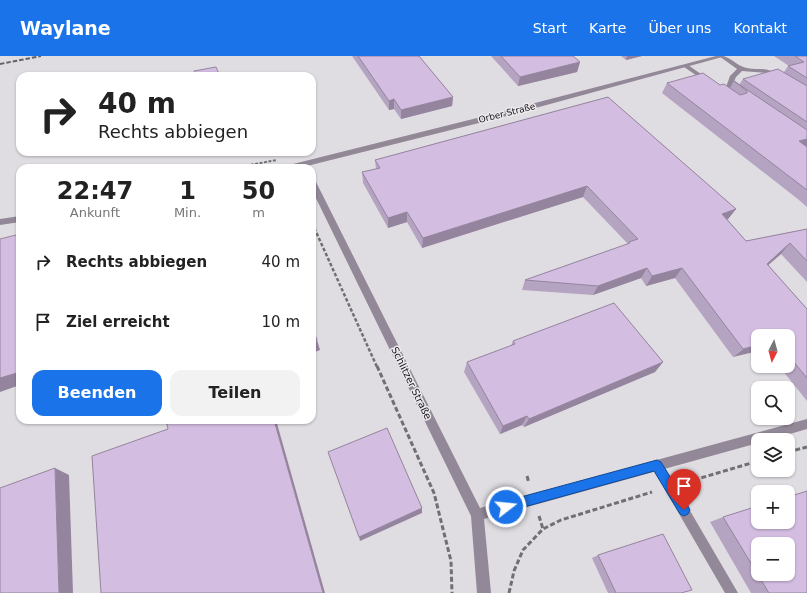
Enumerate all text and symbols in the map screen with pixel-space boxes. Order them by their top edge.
text: Waylane [20,17,111,39]
text: Start [533,20,567,36]
text: Karte [589,20,626,36]
text: Über uns [648,20,711,36]
text: Kontakt [733,20,787,36]
text: 40 m [98,87,176,120]
icon: right [32,88,84,140]
street label: Orber Straße [478,101,537,125]
text: Rechts abbiegen [98,121,248,142]
text: 22:47 [57,177,133,205]
text: 1 [179,177,196,205]
text: 50 [242,177,275,205]
text: Ankunft [70,205,120,220]
text: Min. [174,205,201,220]
text: m [252,205,265,220]
icon: right [32,251,54,273]
text: Rechts abbiegen [66,253,207,271]
text: 40 m [262,253,300,271]
icon: arrive [32,311,54,333]
text: Ziel erreicht [66,313,170,331]
text: 10 m [262,313,300,331]
north arrow [751,329,795,373]
map controls [751,329,795,581]
street label: Schlitzer Straße [389,345,434,421]
button: Beenden [32,370,162,416]
button: Teilen [170,370,300,416]
button: search [751,381,795,425]
button: layers [751,433,795,477]
pin [667,469,701,510]
icon: arrive [673,475,695,497]
button: + [751,485,795,529]
position arrow [485,486,527,528]
button: − [751,537,795,581]

